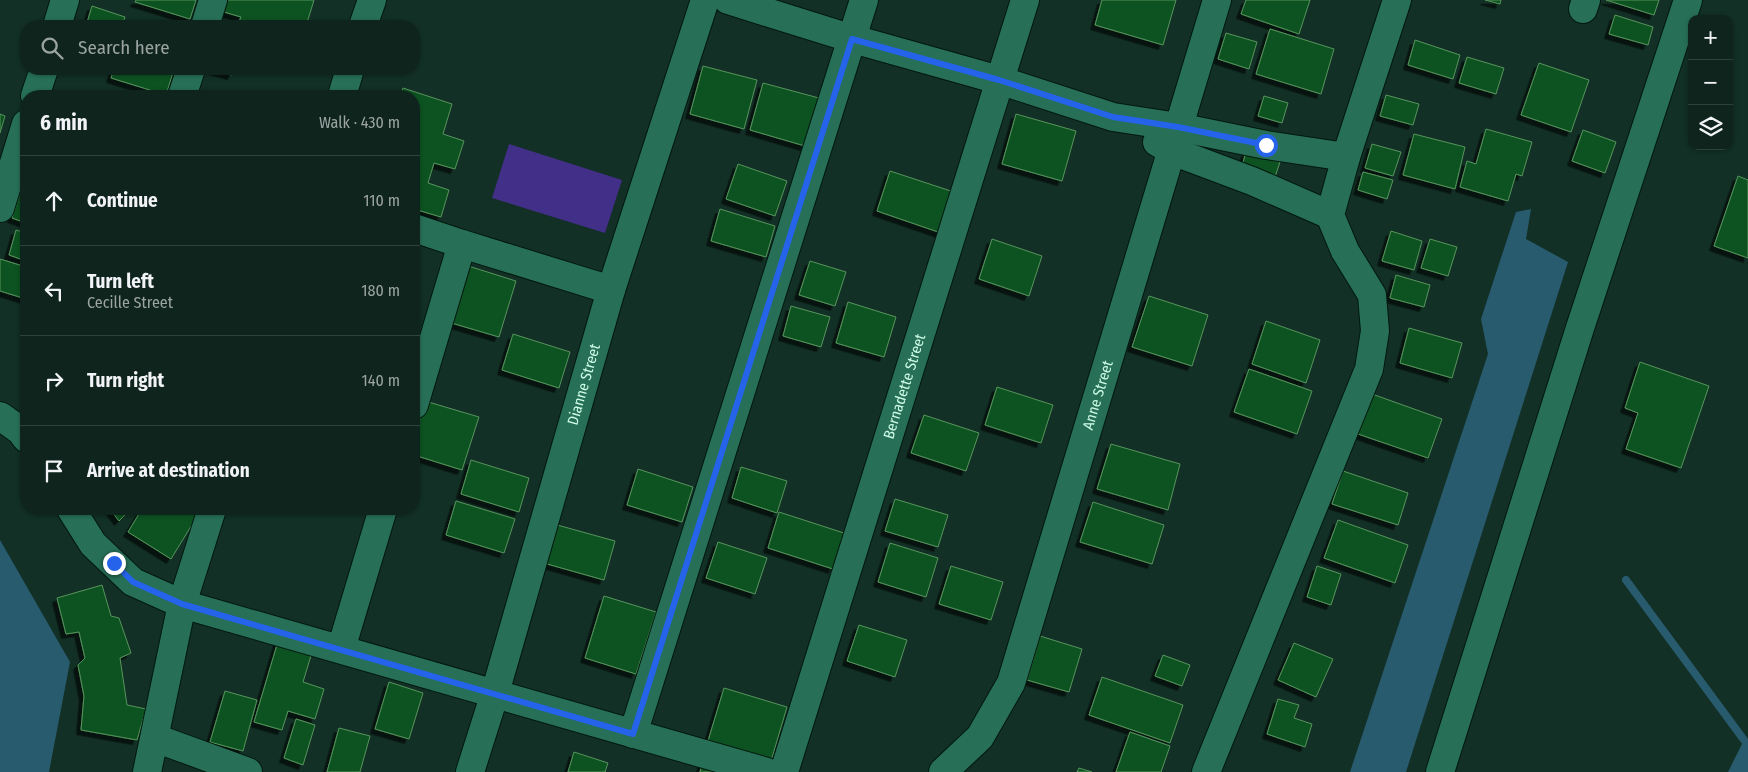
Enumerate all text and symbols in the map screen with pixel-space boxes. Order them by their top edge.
map controls [1688,15,1733,150]
button: + [1688,15,1733,60]
search box [20,20,420,75]
icon: search [38,34,66,62]
text: Search here [78,36,170,59]
button: − [1688,60,1733,105]
button: layers [1688,105,1733,150]
text: 6 min [40,110,88,136]
text: Walk · 430 m [319,113,400,132]
route start [1255,134,1278,157]
icon: ahead [40,187,68,215]
text: Continue [87,189,158,212]
text: 110 m [363,191,400,210]
text: Turn left [87,270,154,293]
icon: left [40,277,68,305]
text: 180 m [361,281,400,300]
text: Cecille Street [87,293,173,312]
street label: Bernadette Street [880,332,929,441]
street label: Dianne Street [564,342,604,427]
street label: Anne Street [1079,358,1117,432]
icon: right [40,367,68,395]
text: Turn right [87,369,164,392]
text: 140 m [362,371,400,390]
icon: arrive [40,457,68,485]
text: Arrive at destination [87,459,250,482]
route end [103,552,126,575]

